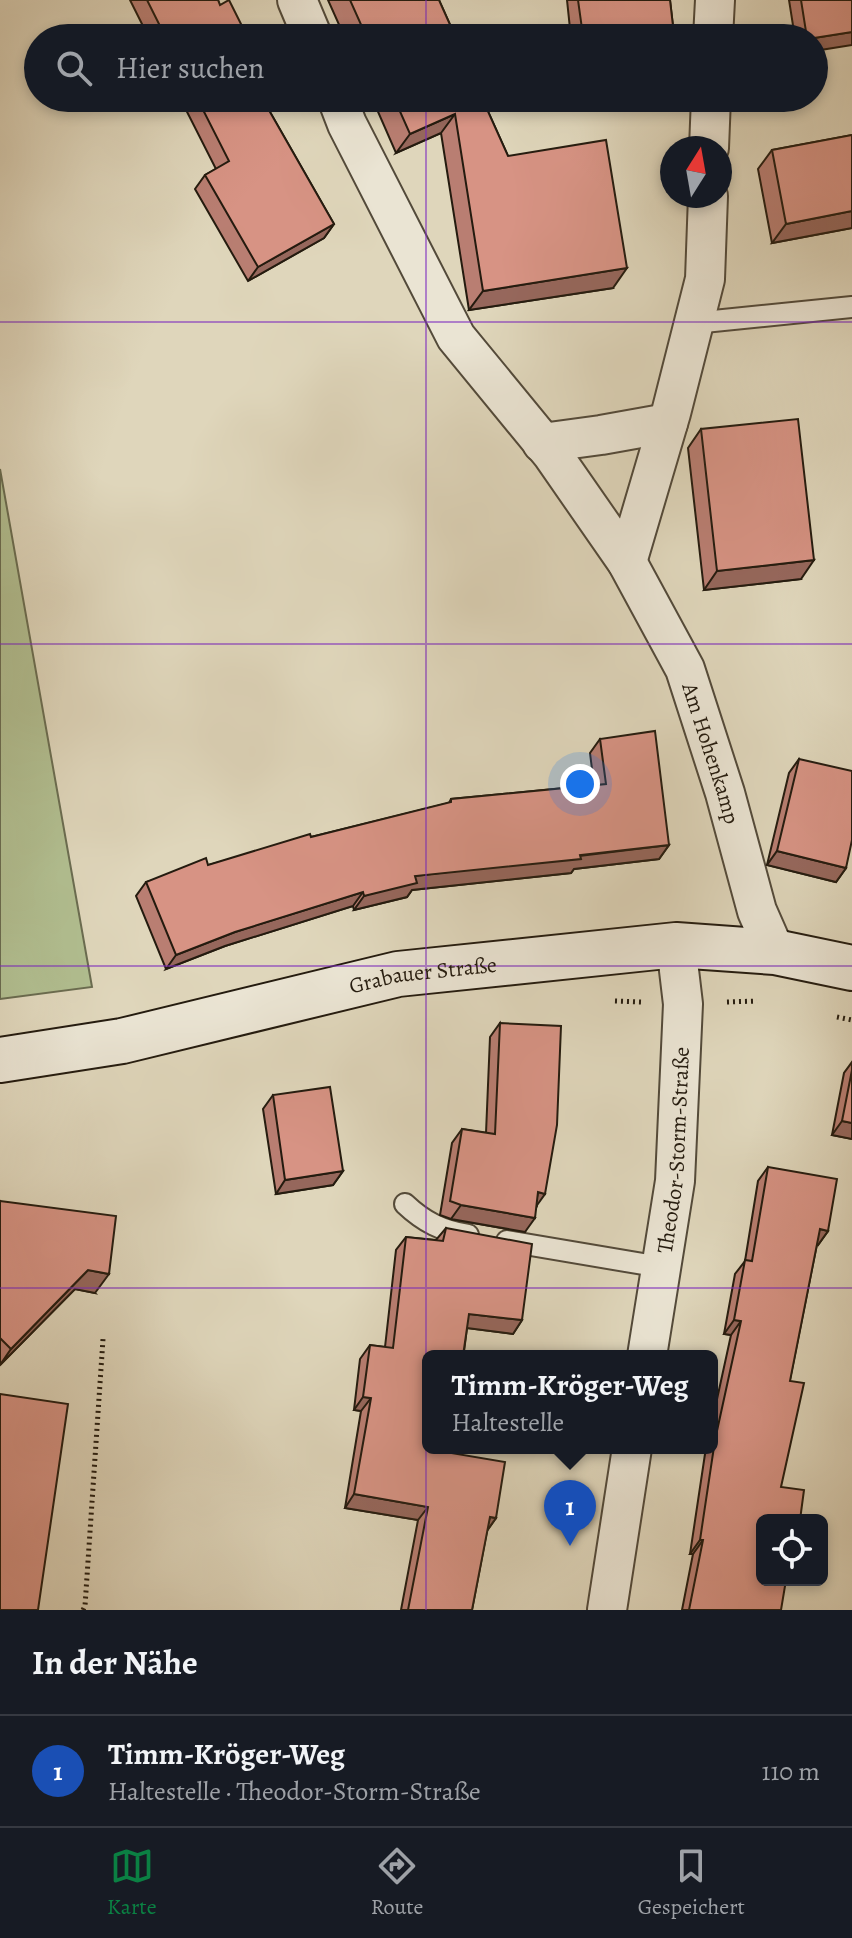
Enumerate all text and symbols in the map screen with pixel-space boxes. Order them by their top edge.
search box [24,24,828,112]
icon: search [52,46,96,90]
text: Hier suchen [116,48,265,88]
north arrow [660,136,732,208]
street label: Am Hohenkamp [674,678,747,827]
your location [560,764,600,804]
street label: Grabauer Straße [346,950,498,1001]
street label: Theodor-Storm-Straße [650,1046,697,1255]
popup [422,1350,718,1454]
text: Timm-Kröger-Weg [451,1365,689,1405]
text: Haltestelle [451,1405,564,1440]
pin: 1 [544,1480,596,1546]
map controls [756,1514,828,1586]
button: locate [756,1514,828,1586]
text: In der Nähe [32,1639,198,1686]
text: Timm-Kröger-Weg [108,1734,345,1774]
text: 1 [53,1754,63,1789]
text: 110 m [762,1754,820,1789]
text: Haltestelle · Theodor-Storm-Straße [108,1774,481,1809]
tab: Karte [107,1844,156,1922]
tab: Route [371,1844,423,1922]
tab: Gespeichert [638,1844,745,1922]

